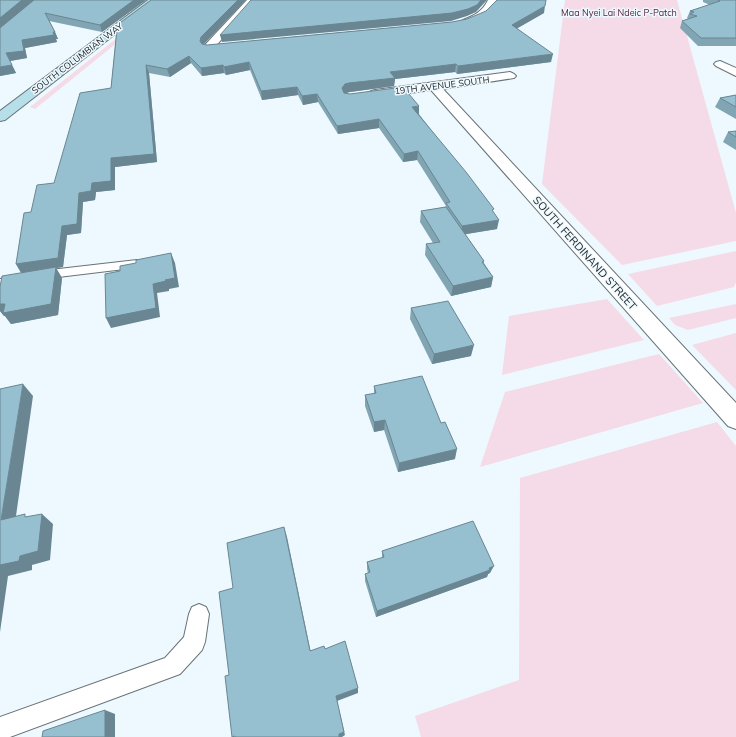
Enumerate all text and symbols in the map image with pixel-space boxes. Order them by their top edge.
park label: Maa Nyei Lai Ndeic P-Patch [561,7,677,19]
street label: SOUTH COLUMBIAN WAY [29,20,125,96]
street label: 19TH AVENUE SOUTH [394,74,490,96]
street label: SOUTH FERDINAND STREET [530,193,640,313]

